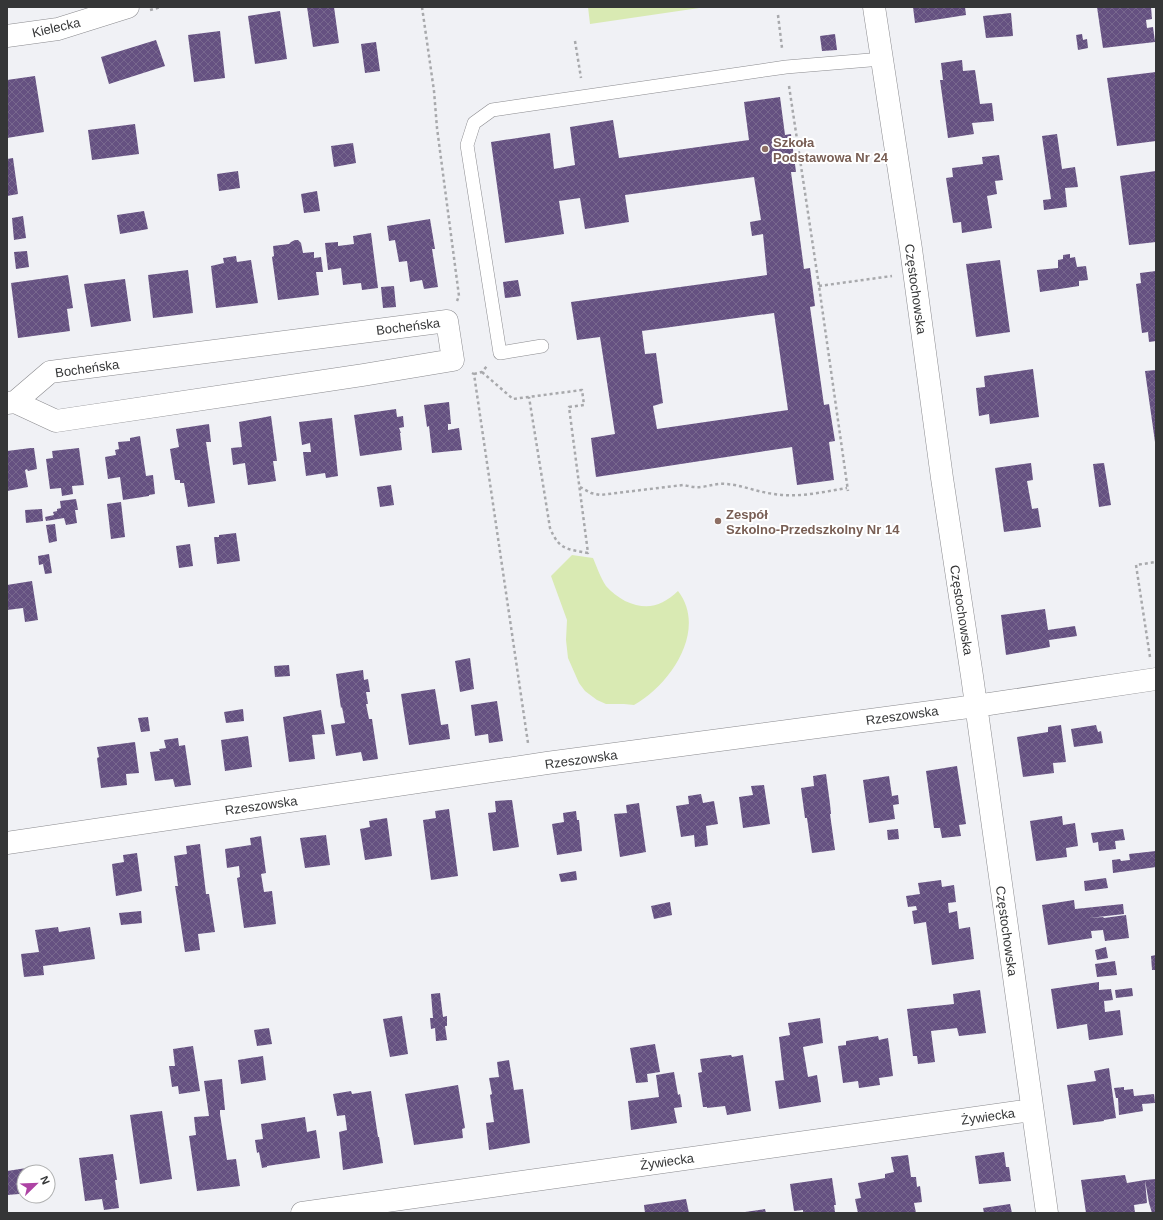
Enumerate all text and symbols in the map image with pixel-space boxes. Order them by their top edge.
street label: Kielecka [30,14,82,40]
place label: Szkoła Podstawowa Nr 24 [773,135,889,165]
marker: Szkoła Podstawowa Nr 24 [760,144,770,154]
street label: Częstochowska [902,243,929,336]
street label: Bocheńska [375,315,442,338]
street label: Bocheńska [54,356,121,380]
place label: Zespół Szkolno-Przedszkolny Nr 14 [726,507,900,537]
marker: Zespół Szkolno-Przedszkolny Nr 14 [713,516,723,526]
street label: Częstochowska [947,564,976,657]
street label: Rzeszowska [865,703,940,728]
street label: Rzeszowska [544,747,619,772]
street label: Rzeszowska [224,793,299,818]
street label: Częstochowska [993,885,1020,978]
street label: Żywiecka [960,1105,1017,1128]
street label: Żywiecka [639,1150,696,1173]
north arrow [16,1164,56,1204]
text: N [38,1174,52,1186]

